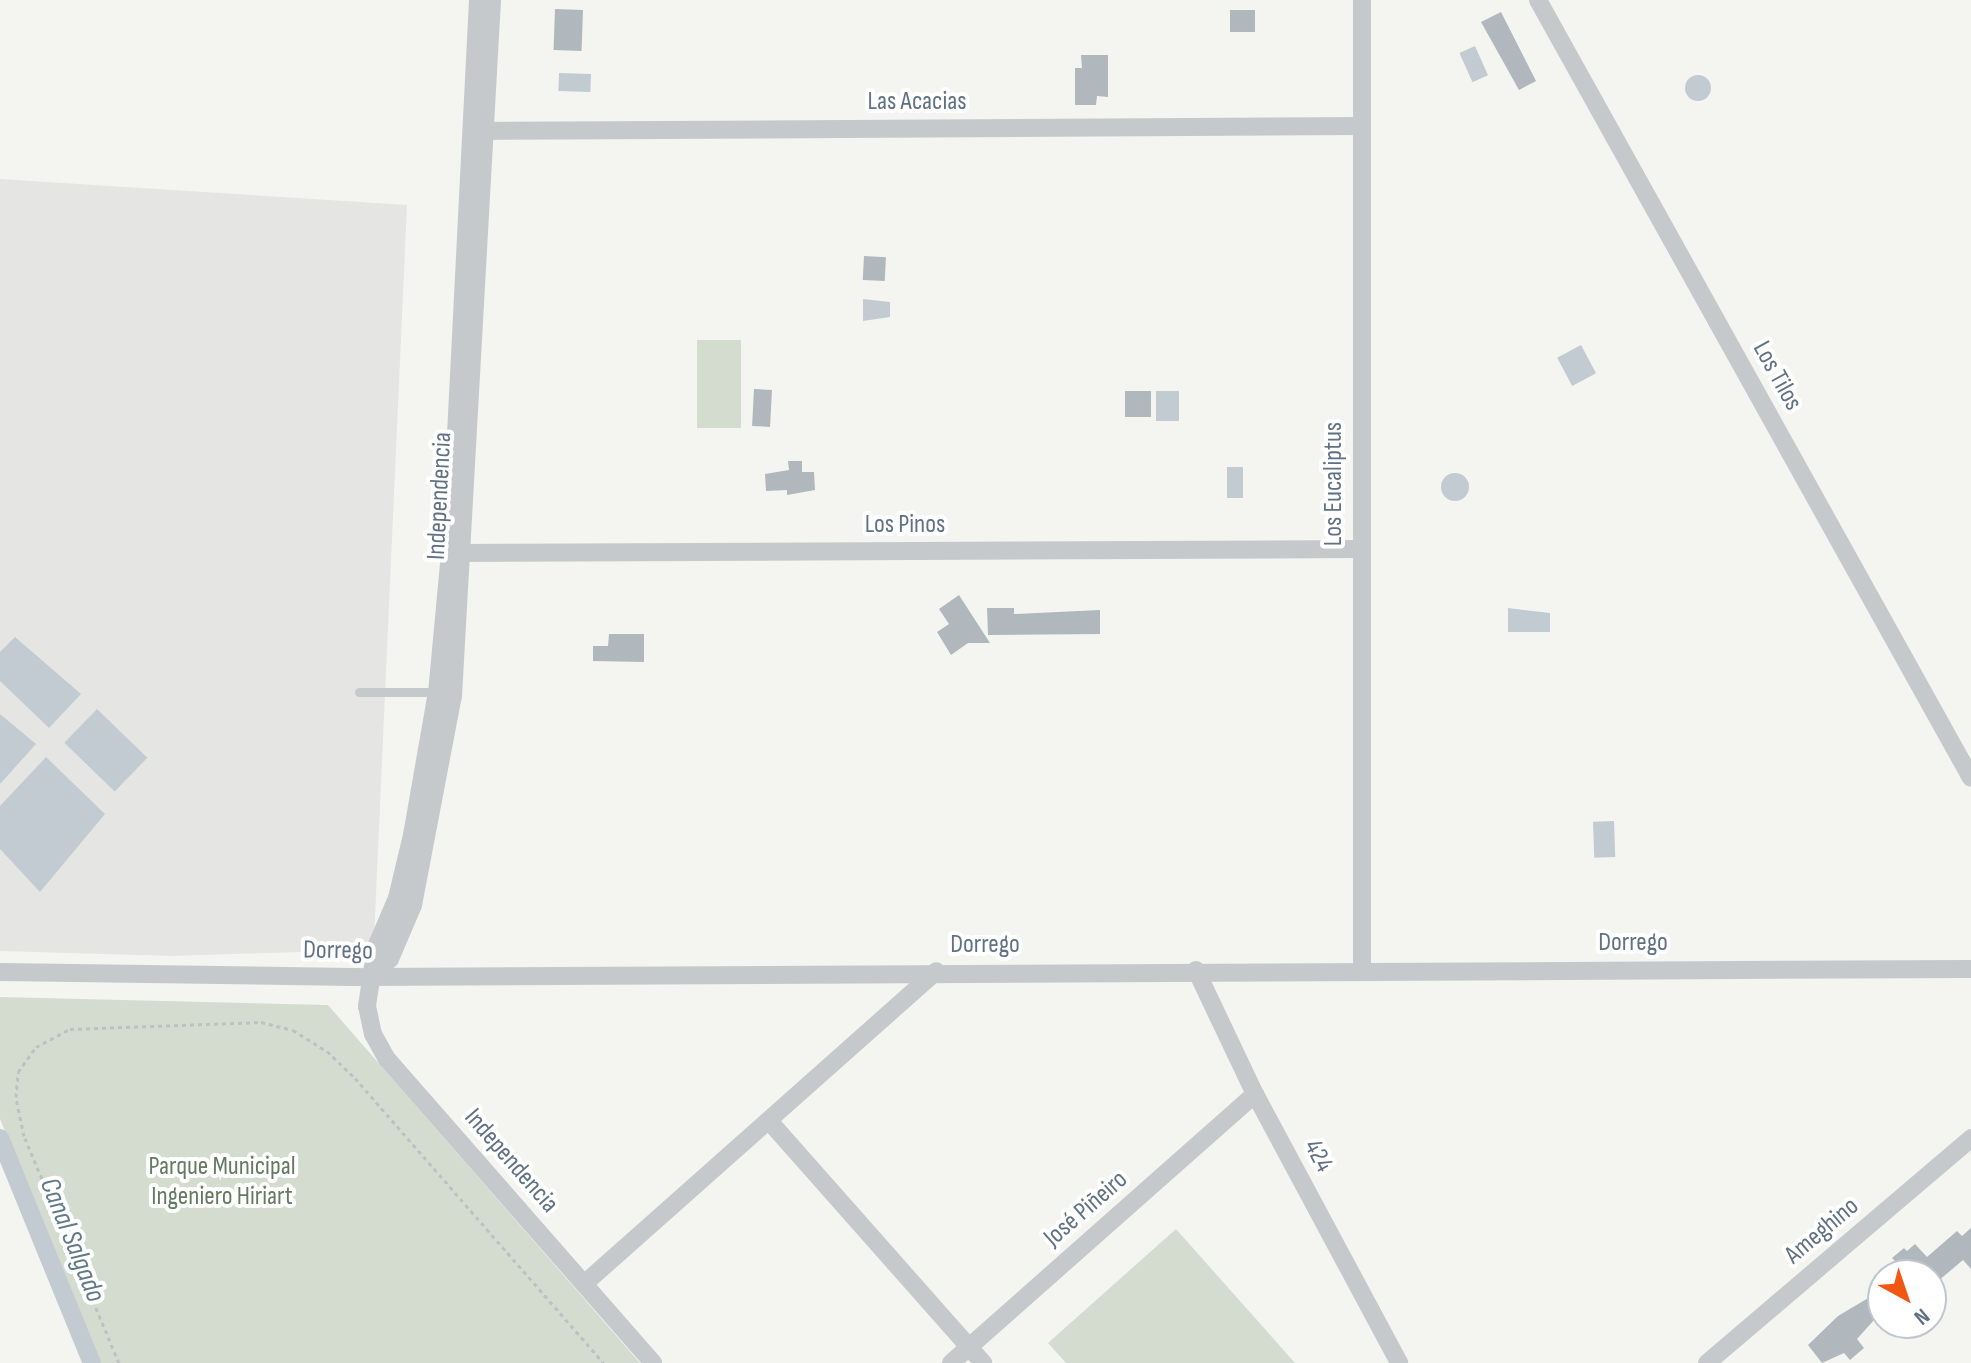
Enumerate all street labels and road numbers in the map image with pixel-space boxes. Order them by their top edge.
street label: Las Acacias [867,86,967,118]
street label: Los Tilos [1745,336,1809,416]
street label: Los Eucaliptus [1318,422,1350,546]
street label: Independencia [421,431,459,561]
street label: Los Pinos [865,509,945,541]
street label: Dorrego [1598,927,1668,959]
street label: Dorrego [950,929,1020,961]
street label: Dorrego [303,935,373,967]
street label: Independencia [457,1103,565,1219]
street label: 424 [1297,1134,1339,1178]
street label: José Piñeiro [1038,1164,1134,1254]
street label: Ameghino [1779,1191,1865,1271]

